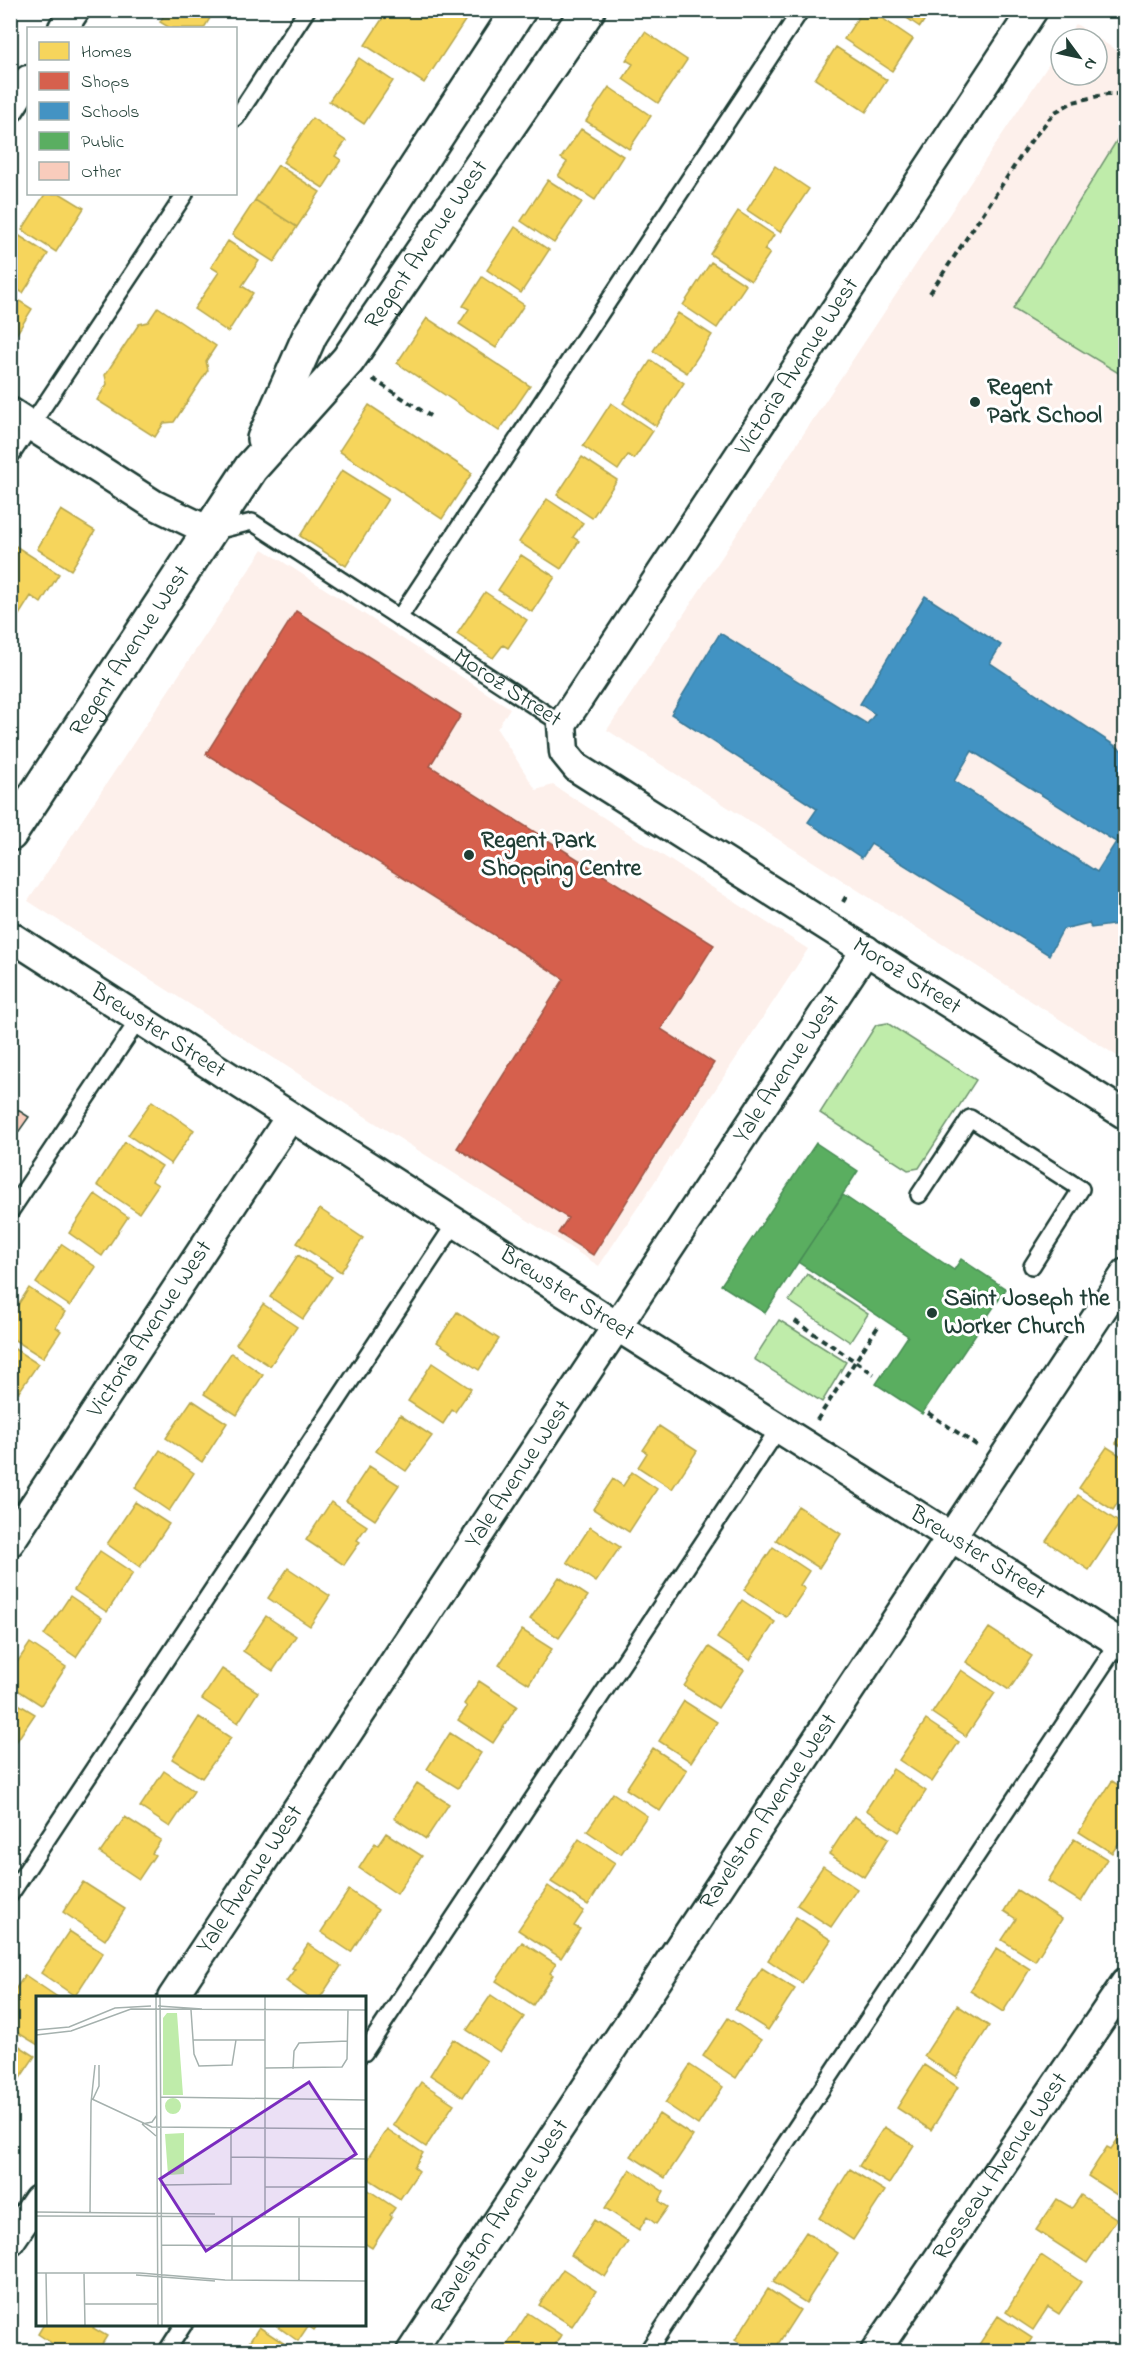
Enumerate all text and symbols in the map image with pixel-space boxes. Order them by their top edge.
legend [27,27,237,195]
north arrow [1049,27,1109,87]
text: Homes [81,40,132,66]
text: N [1077,53,1103,75]
text: Shops [81,70,129,96]
text: Schools [81,100,139,126]
text: Public [81,130,124,156]
street label: Regent Avenue West [356,153,498,337]
text: Other [81,160,121,186]
street label: Victoria Avenue West [727,271,869,464]
place label: Regent Park School [987,371,1102,434]
marker: Regent Park School [968,395,982,409]
street label: Regent Avenue West [61,558,200,744]
street label: Moroz Street [446,640,569,737]
place label: Regent Park Shopping Centre [481,824,643,888]
marker: Regent Park Shopping Centre [462,848,476,862]
street label: Moroz Street [845,929,968,1024]
street label: Brewster Street [82,974,233,1088]
street label: Yale Avenue West [725,988,849,1151]
street label: Victoria Avenue West [78,1233,222,1426]
street label: Brewster Street [491,1237,641,1351]
place label: Saint Joseph the Worker Church [944,1282,1111,1345]
marker: Saint Joseph the Worker Church [925,1306,939,1320]
street label: Yale Avenue West [457,1393,581,1556]
street label: Brewster Street [902,1497,1053,1610]
street label: Ravelston Avenue West [691,1707,847,1917]
street label: Yale Avenue West [188,1798,313,1961]
inset map [36,1996,366,2326]
street label: Rosseau Avenue West [924,2065,1077,2268]
street label: Ravelston Avenue West [423,2112,578,2322]

